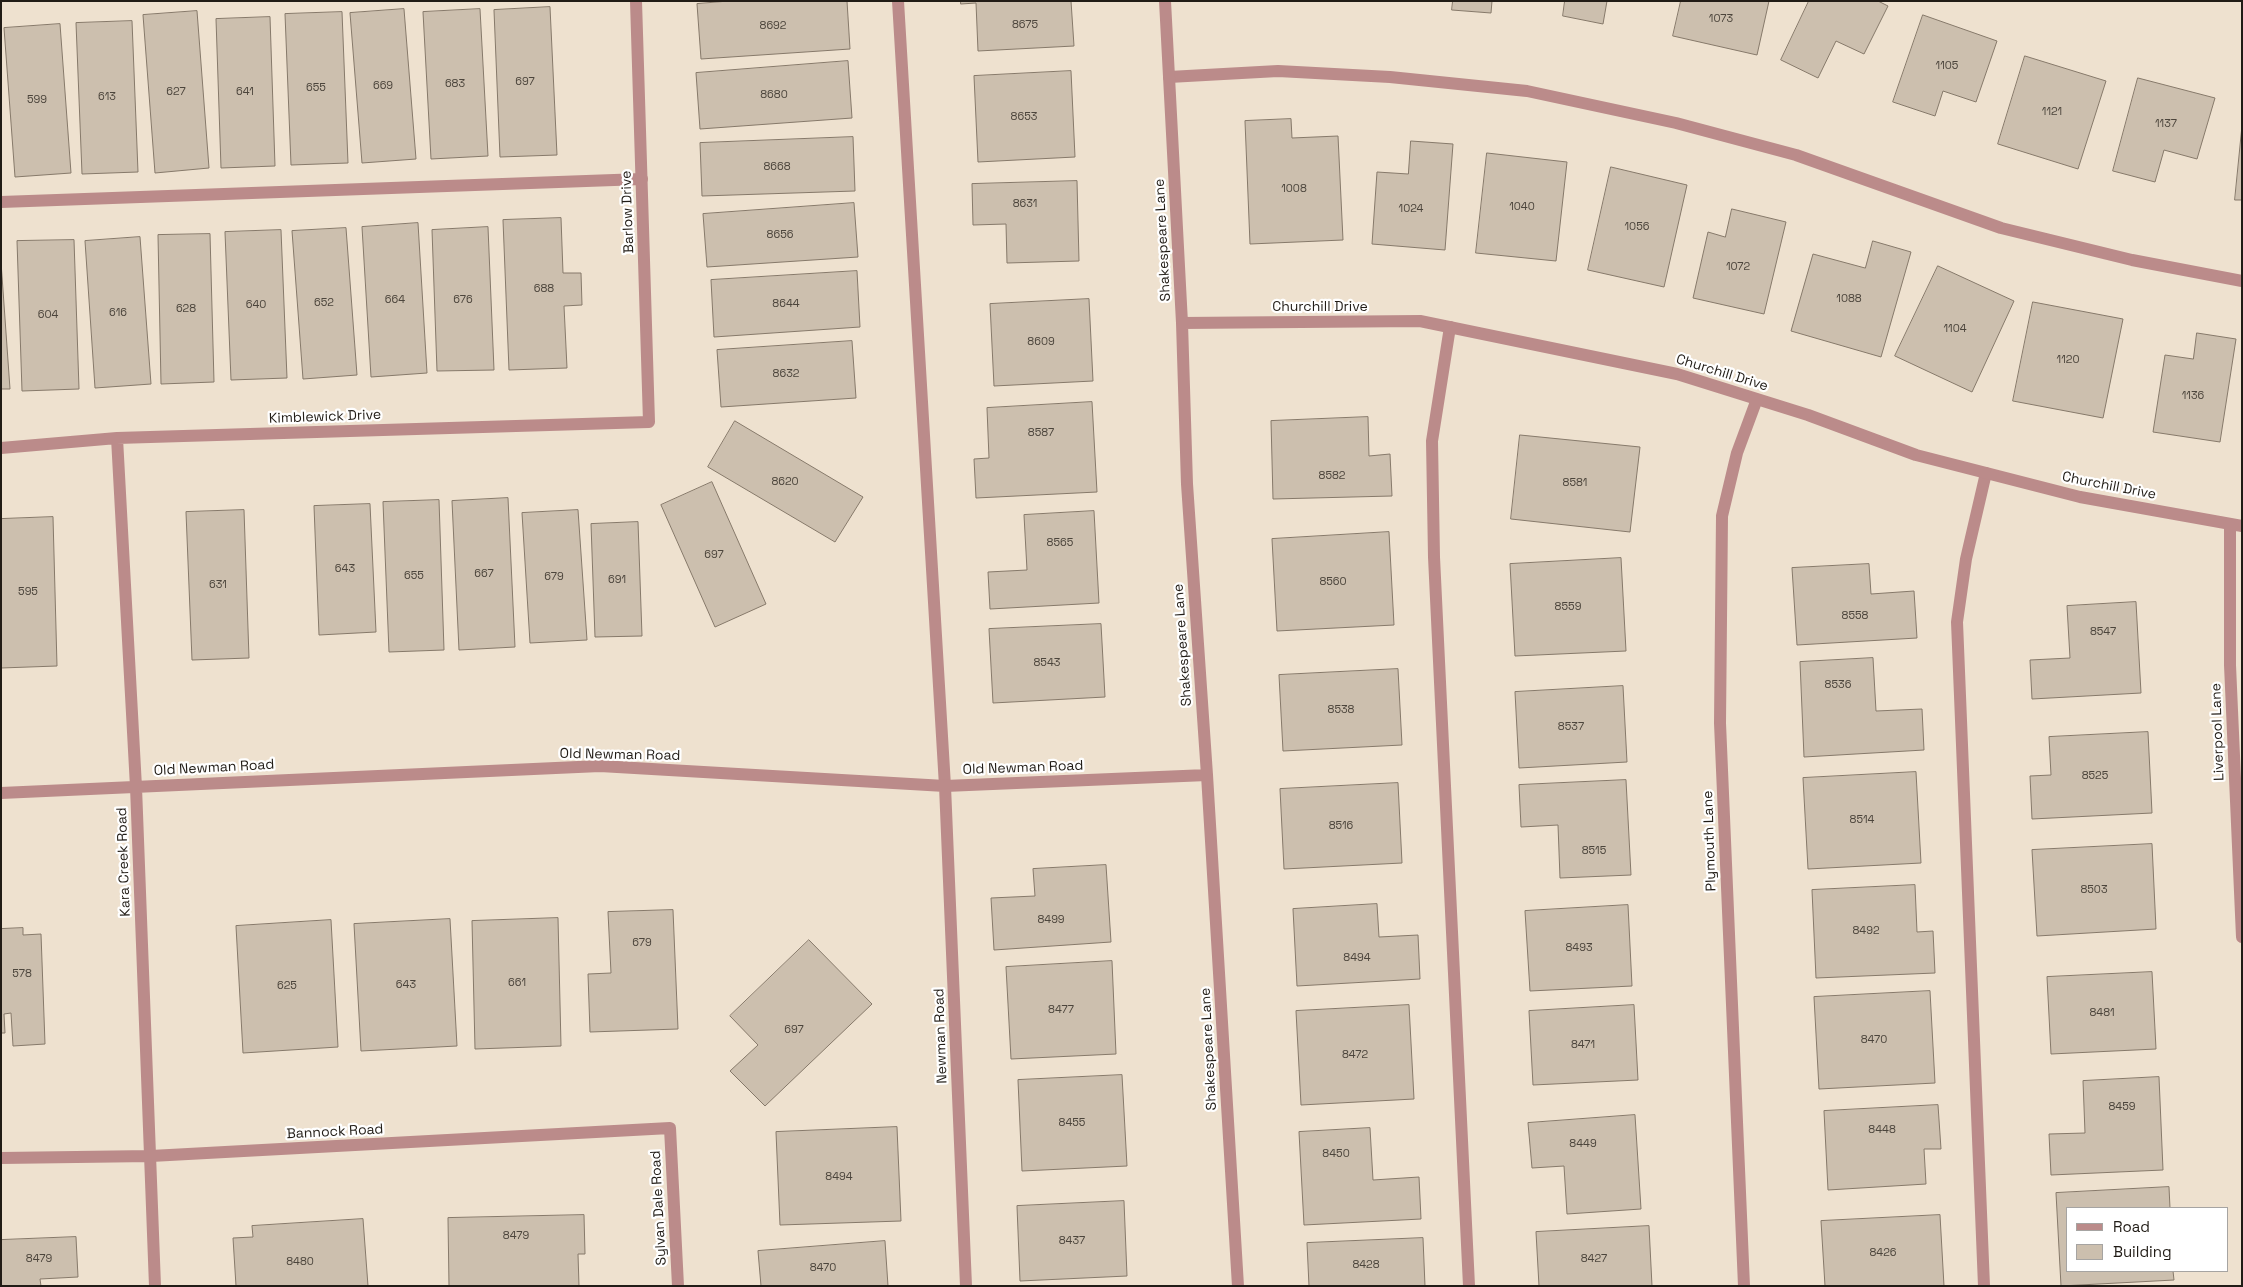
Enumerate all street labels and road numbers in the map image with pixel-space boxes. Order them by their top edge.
street label: Barlow Drive [618,170,638,254]
street label: Shakespeare Lane [1151,178,1175,302]
street label: Churchill Drive [1272,299,1368,315]
street label: Churchill Drive [1674,351,1770,395]
street label: Kimblewick Drive [269,407,381,427]
street label: Churchill Drive [2061,469,2157,503]
street label: Shakespeare Lane [1170,583,1196,707]
street label: Liverpool Lane [2208,683,2228,781]
street label: Old Newman Road [560,746,680,764]
street label: Old Newman Road [153,756,275,780]
street label: Old Newman Road [962,757,1084,779]
street label: Plymouth Lane [1700,790,1720,892]
street label: Kara Creek Road [114,807,134,917]
street label: Shakespeare Lane [1197,987,1221,1111]
street label: Newman Road [931,988,951,1084]
street label: Bannock Road [286,1121,384,1143]
street label: Sylvan Dale Road [648,1150,670,1266]

